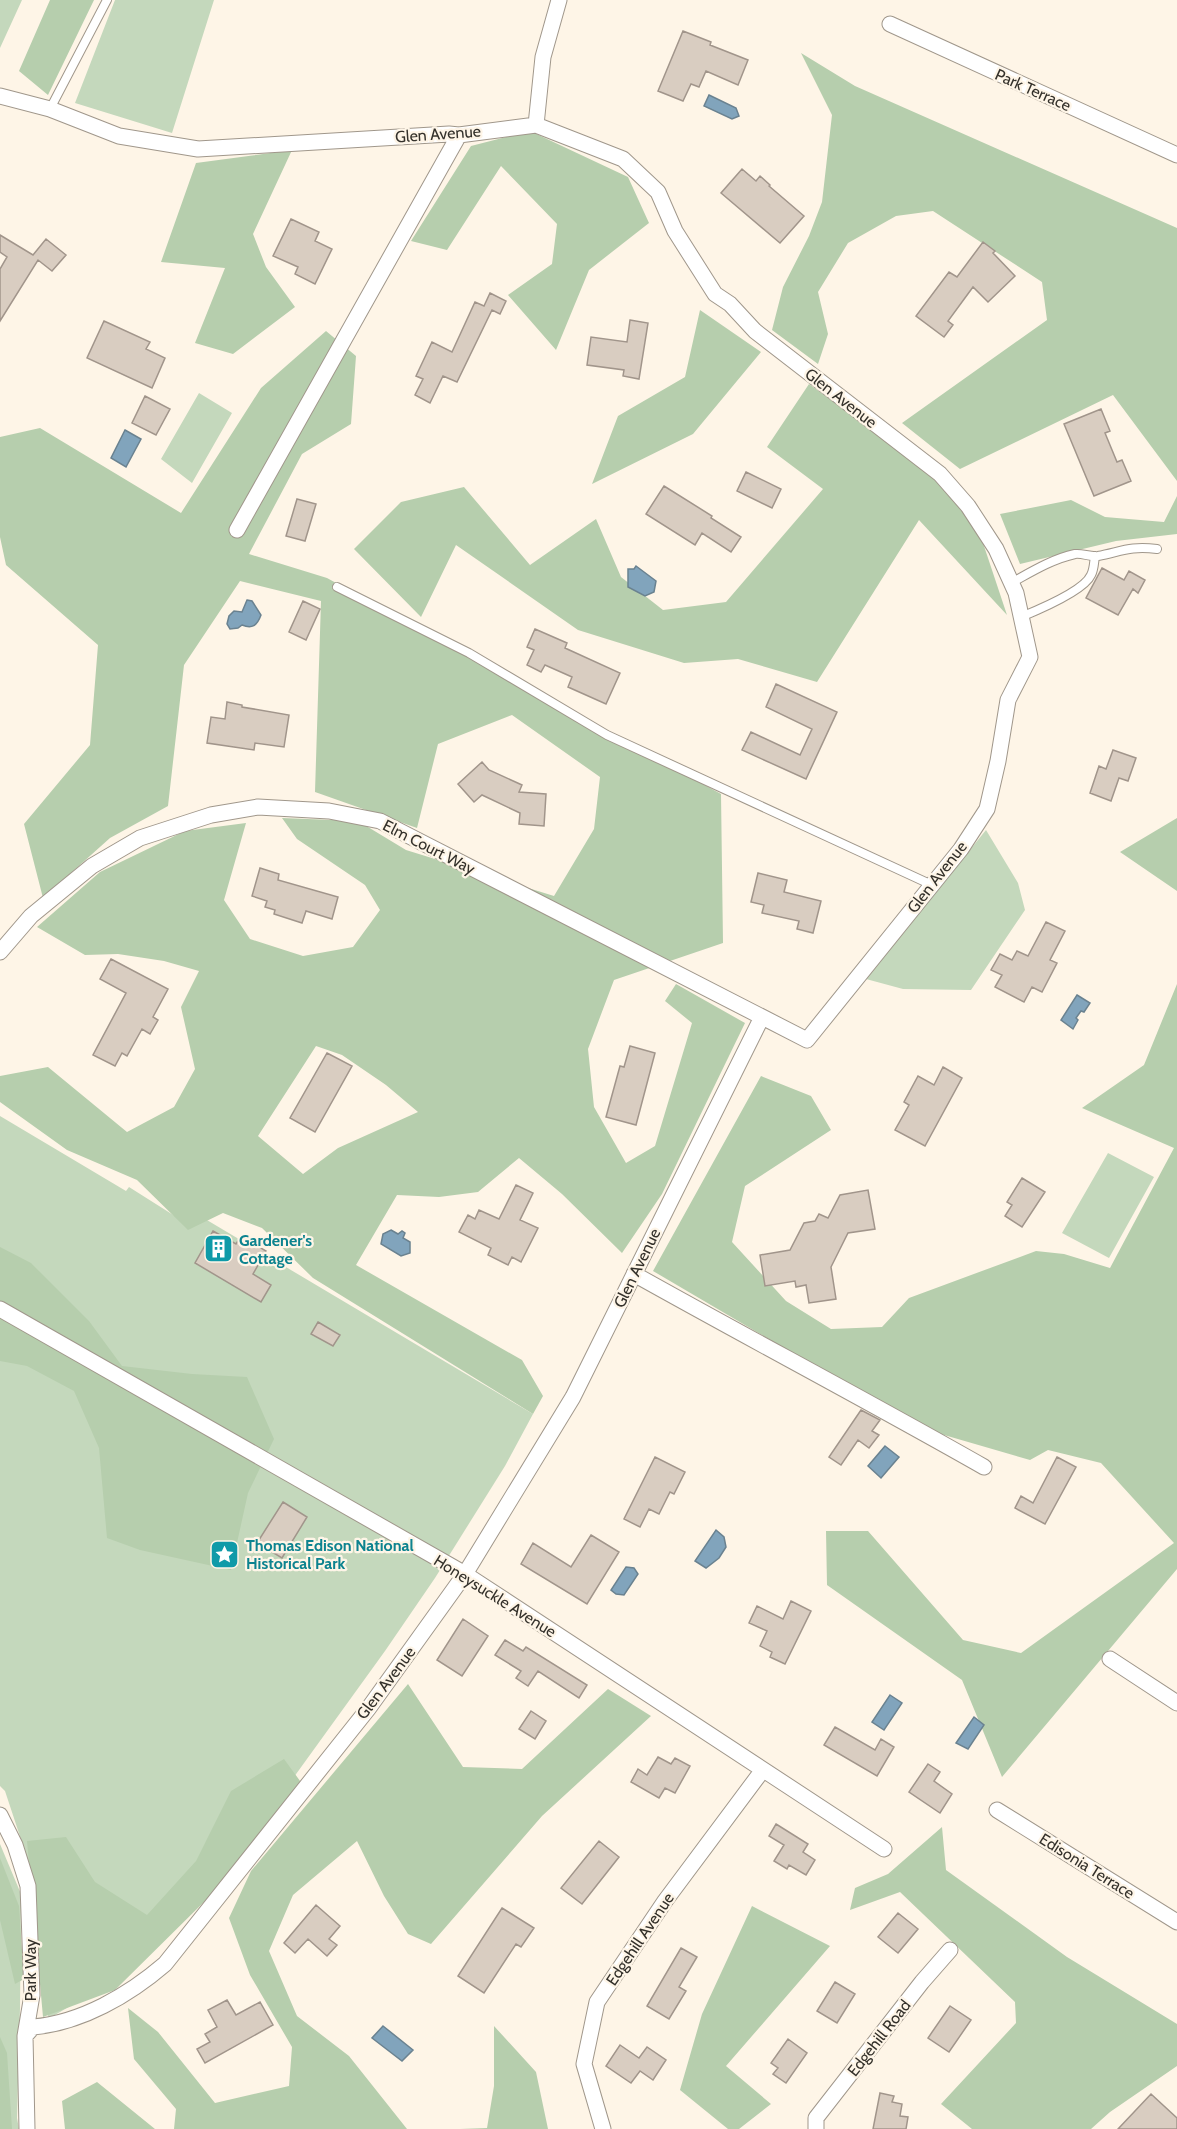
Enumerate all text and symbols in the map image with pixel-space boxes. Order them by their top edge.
street label: Park Terrace [992,65,1074,115]
street label: Glen Avenue [395,122,481,146]
street label: Glen Avenue [801,364,881,432]
street label: Elm Court Way [380,816,478,878]
street label: Glen Avenue [903,837,971,917]
street label: Glen Avenue [610,1225,664,1311]
place label: Gardener's Cottage [239,1231,312,1268]
building icon: Gardener's Cottage [202,1233,234,1265]
place label: Thomas Edison National Historical Park [246,1536,414,1573]
place icon: Thomas Edison National Historical Park [209,1538,241,1570]
street label: Honeysuckle Avenue [430,1551,560,1641]
street label: Glen Avenue [353,1643,419,1723]
street label: Edisonia Terrace [1036,1829,1138,1903]
street label: Edgehill Avenue [602,1889,678,1989]
street label: Park Way [21,1939,40,2001]
street label: Edgehill Road [843,1996,915,2080]

